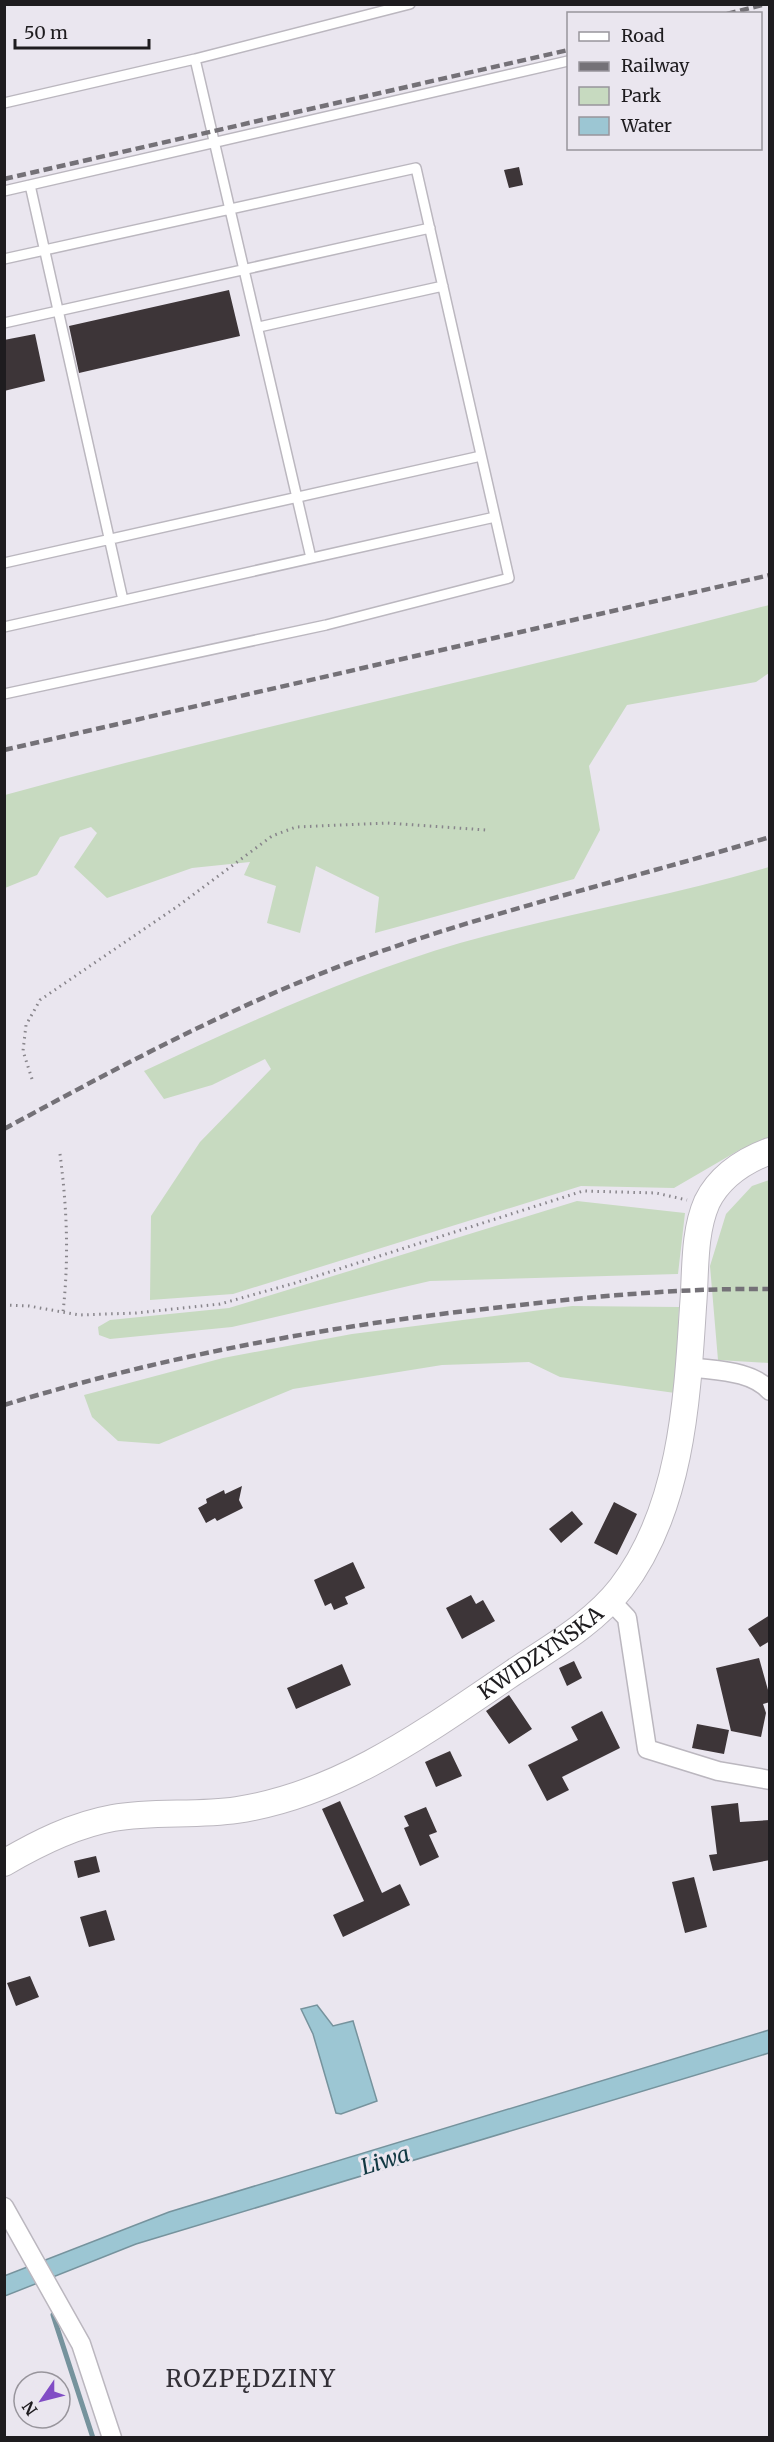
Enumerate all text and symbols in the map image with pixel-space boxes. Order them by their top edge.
scale bar [15,12,148,50]
legend [567,12,762,150]
text: 50 m [24,21,68,44]
text: Road [621,24,665,47]
text: Railway [621,54,690,77]
text: Park [621,84,662,107]
text: Water [620,114,672,137]
street label: KWIDZYŃSKA [473,1600,609,1705]
water label: Liwa [357,2139,413,2181]
district label: ROZPĘDZINY [166,2363,336,2394]
north arrow [12,2370,72,2430]
text: N [18,2397,42,2420]

